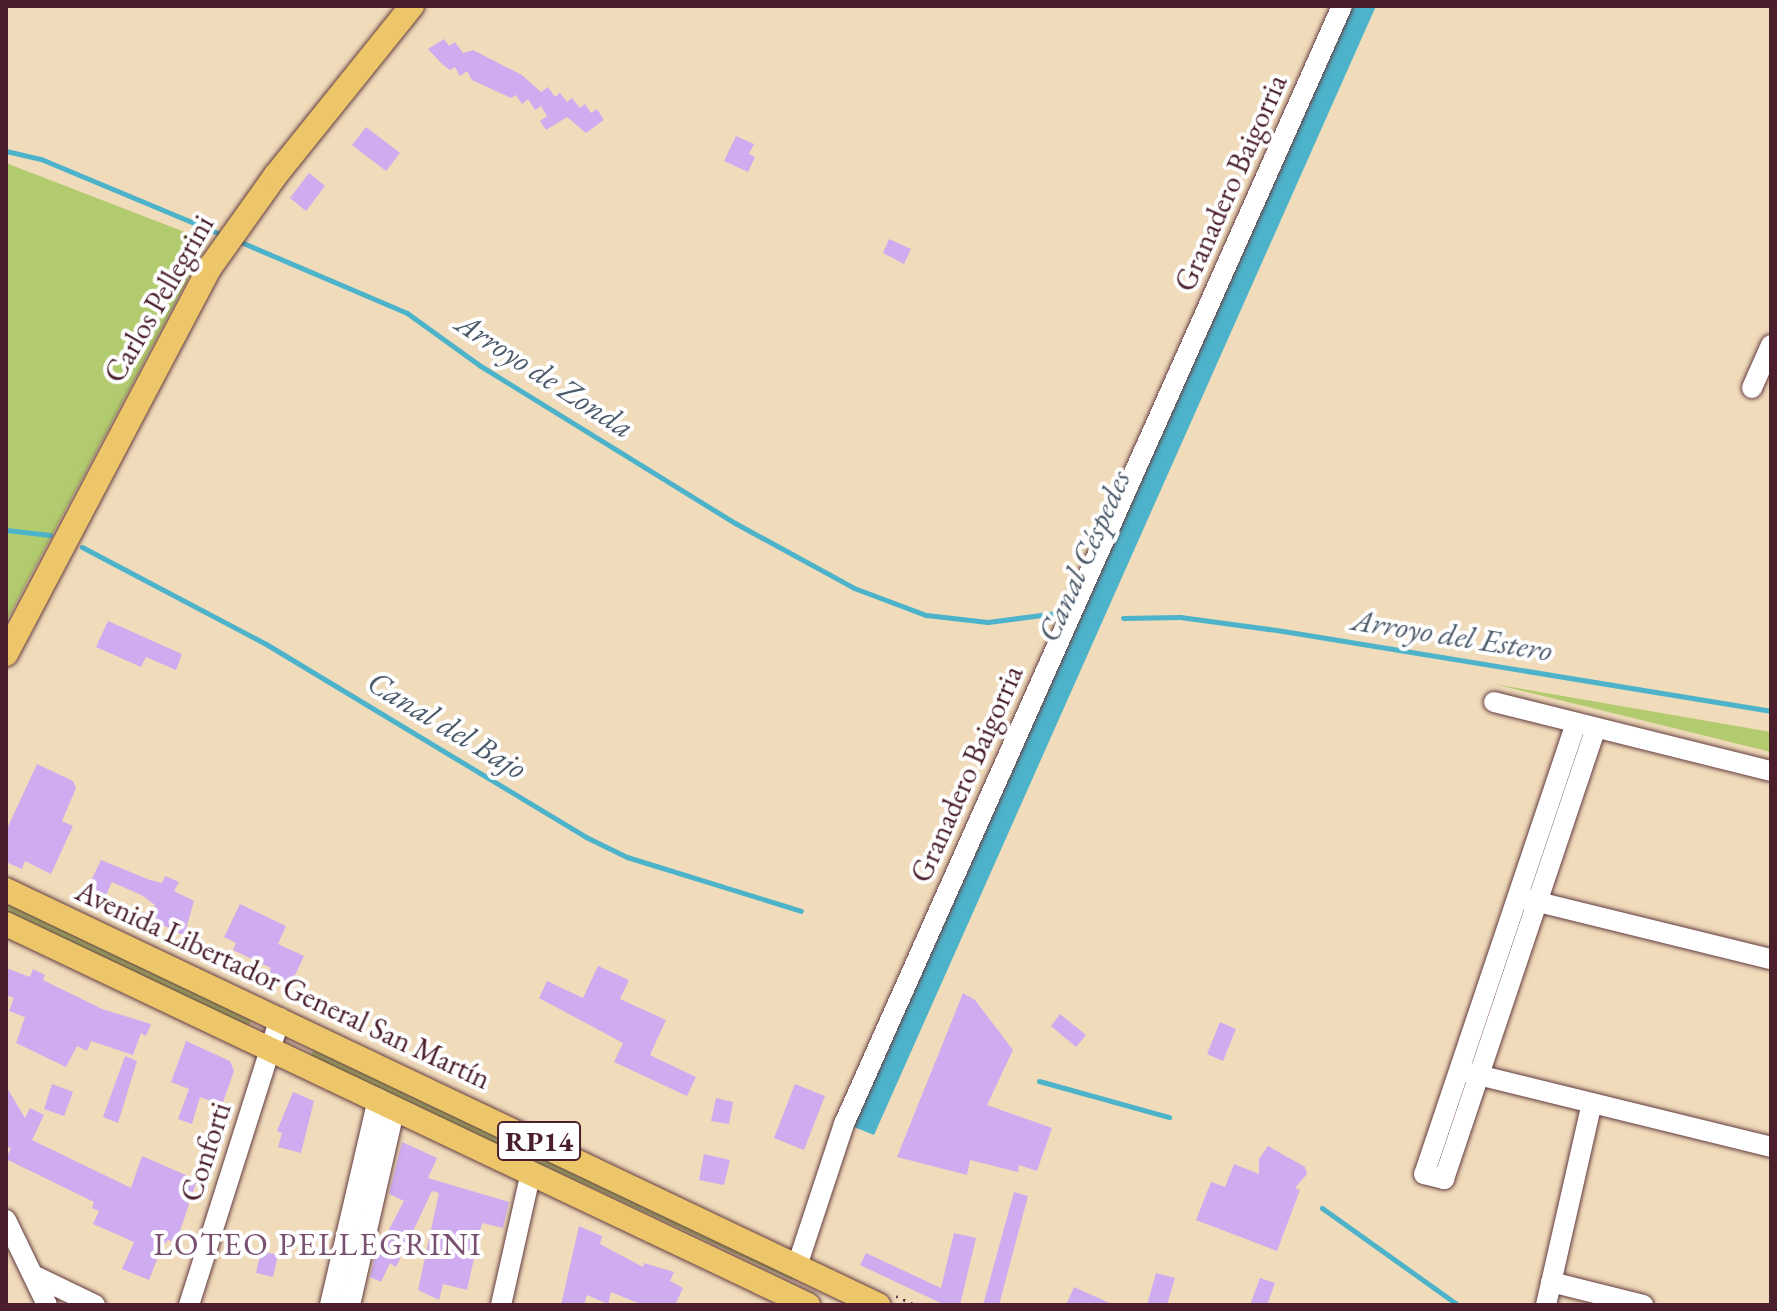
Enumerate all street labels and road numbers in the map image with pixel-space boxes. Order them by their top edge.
street label: Granadero Baigorria [1167,69,1295,297]
street label: Carlos Pellegrini [97,209,221,389]
street label: Granadero Baigorria [903,660,1031,888]
street label: Avenida Libertador General San Martín [70,873,496,1097]
street label: Conforti [173,1098,239,1206]
road number: RP14 [497,1117,581,1165]

